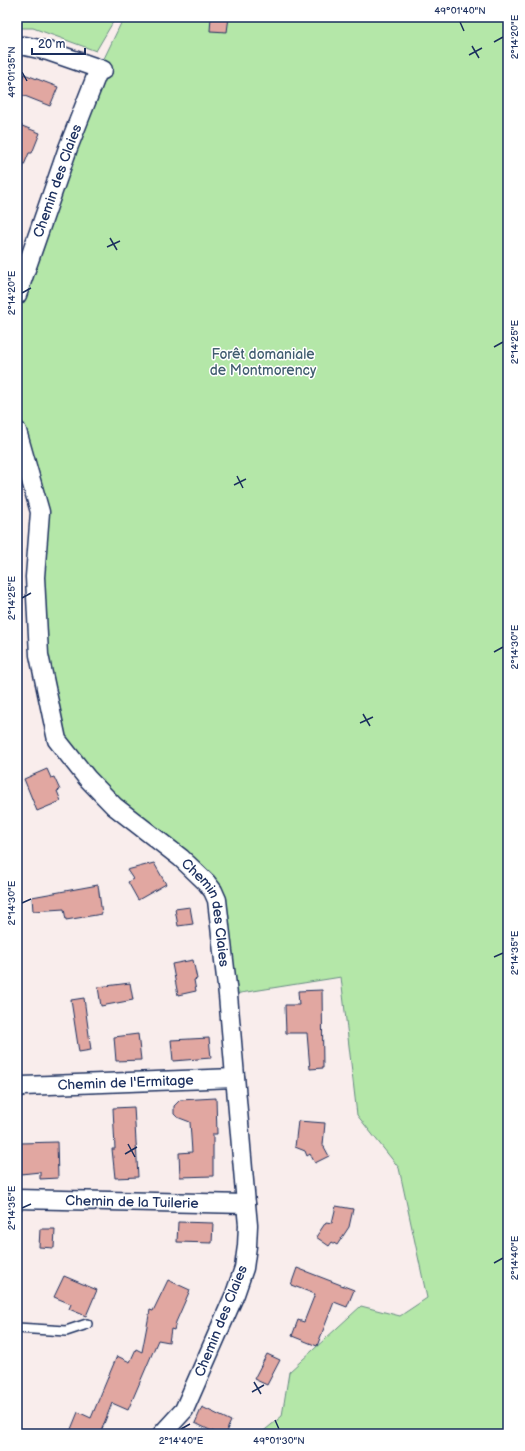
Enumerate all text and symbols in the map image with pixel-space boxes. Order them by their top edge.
text: 49°01'40"N [434,5,486,17]
text: 2°14'20"E [509,14,521,59]
scale bar [32,30,85,56]
text: 20 m [38,37,65,52]
text: 49°01'35"N [6,46,18,98]
street label: Chemin des Claies [29,122,85,240]
text: 2°14'20"E [6,270,18,315]
text: 2°14'25"E [509,319,521,364]
park label: Forêt domaniale de Montmorency [210,346,317,379]
text: 2°14'25"E [6,575,18,620]
text: 2°14'30"E [509,624,521,669]
street label: Chemin des Claies [178,855,233,968]
text: 2°14'30"E [6,880,18,925]
text: 2°14'35"E [509,930,521,975]
street label: Chemin de l'Ermitage [57,1071,194,1093]
text: 2°14'35"E [6,1185,18,1230]
street label: Chemin de la Tuilerie [65,1192,199,1211]
text: 2°14'40"E [509,1235,521,1280]
street label: Chemin des Claies [191,1263,251,1379]
text: 2°14'40"E [159,1435,204,1447]
text: 49°01'30"N [253,1435,305,1447]

